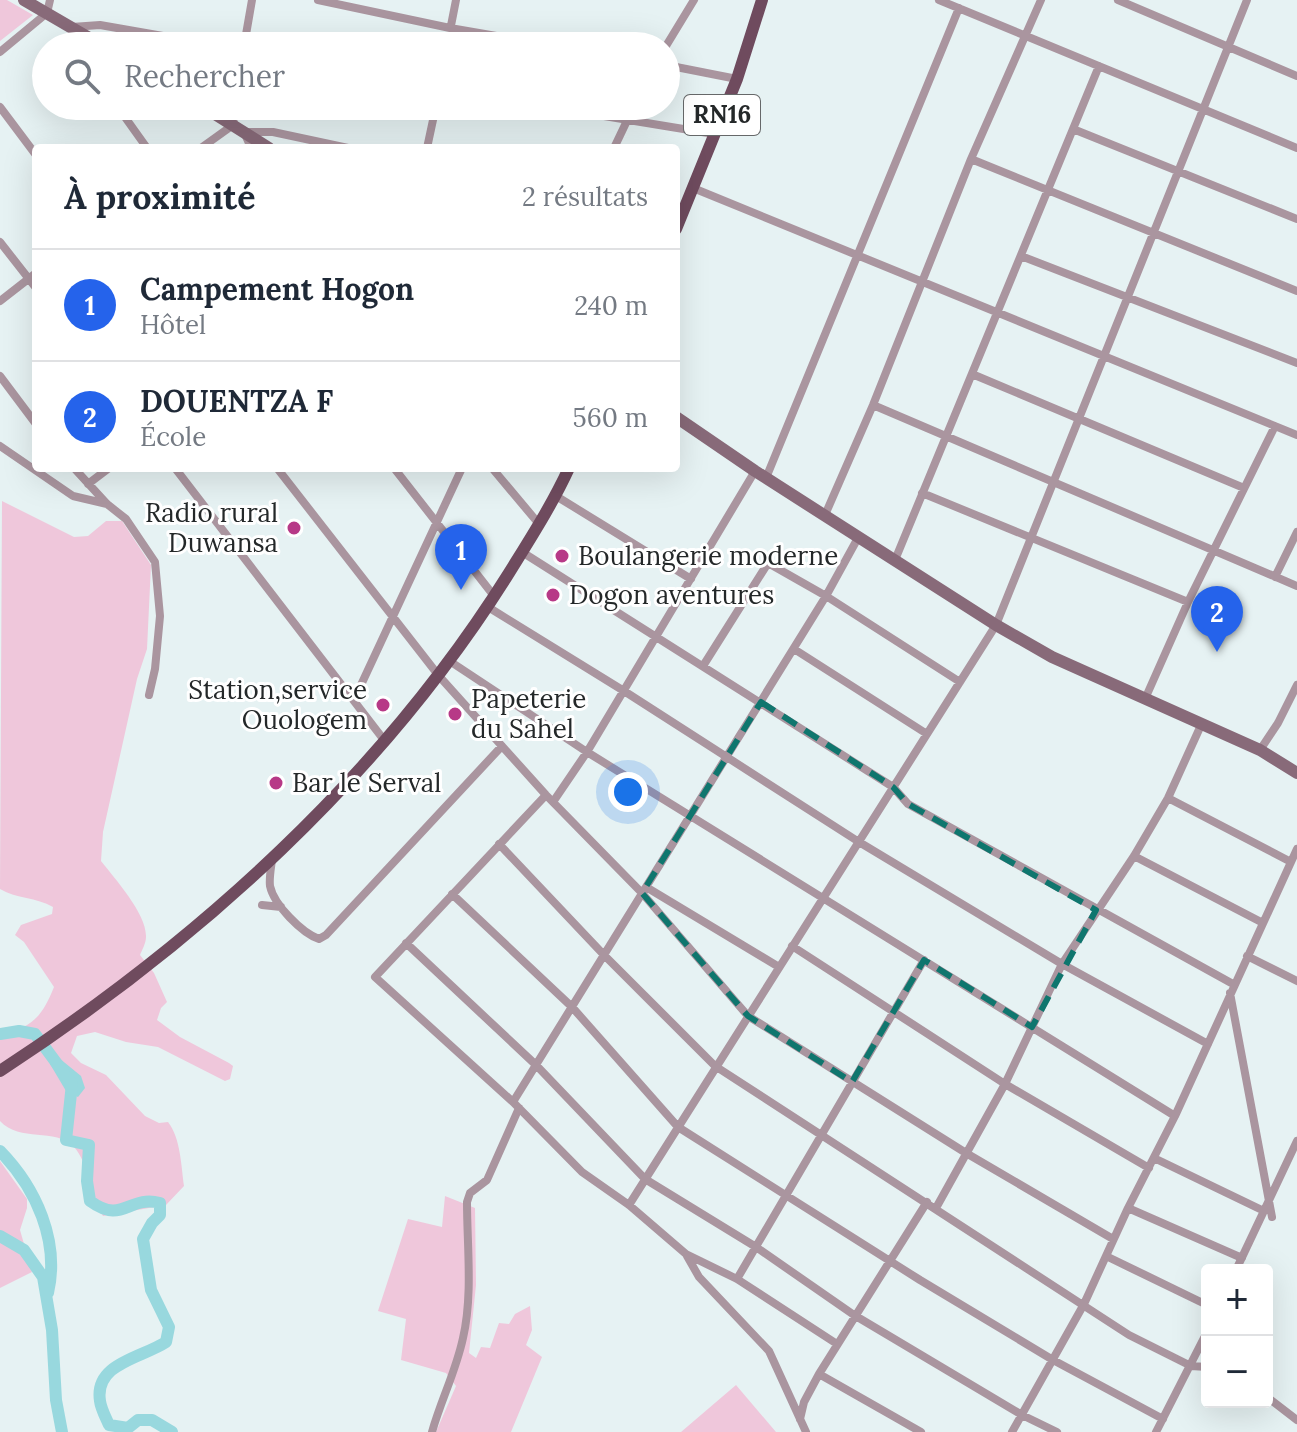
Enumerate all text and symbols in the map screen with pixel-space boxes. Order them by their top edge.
search box [32,32,680,120]
icon: search [60,54,104,98]
text: Rechercher [124,57,285,95]
road number: RN16 [684,95,760,135]
text: À proximité [64,175,255,218]
text: 2 résultats [522,180,648,213]
text: Campement Hogon [140,270,414,308]
text: 1 [85,289,95,322]
text: 240 m [574,289,648,322]
text: Hôtel [140,308,206,341]
text: DOUENTZA F [140,382,333,420]
text: 2 [83,401,97,434]
text: 560 m [573,401,648,434]
text: École [140,420,206,453]
place label: Radio rural Duwansa [145,496,278,559]
marker: Radio rural Duwansa [285,519,303,537]
pin: 1 [435,524,487,590]
place label: Boulangerie moderne [578,539,838,572]
marker: Boulangerie moderne [553,547,571,565]
place label: Dogon aventures [569,578,774,611]
marker: Dogon aventures [544,586,562,604]
pin: 2 [1191,586,1243,652]
place label: Station,service Ouologem [188,673,367,736]
place label: Papeterie du Sahel [471,682,586,745]
marker: Station,service Ouologem [374,696,392,714]
marker: Papeterie du Sahel [446,705,464,723]
place label: Bar le Serval [292,766,441,799]
your location [608,772,648,812]
marker: Bar le Serval [267,774,285,792]
map controls [1201,1264,1273,1408]
button: + [1201,1264,1273,1336]
button: − [1201,1336,1273,1408]

